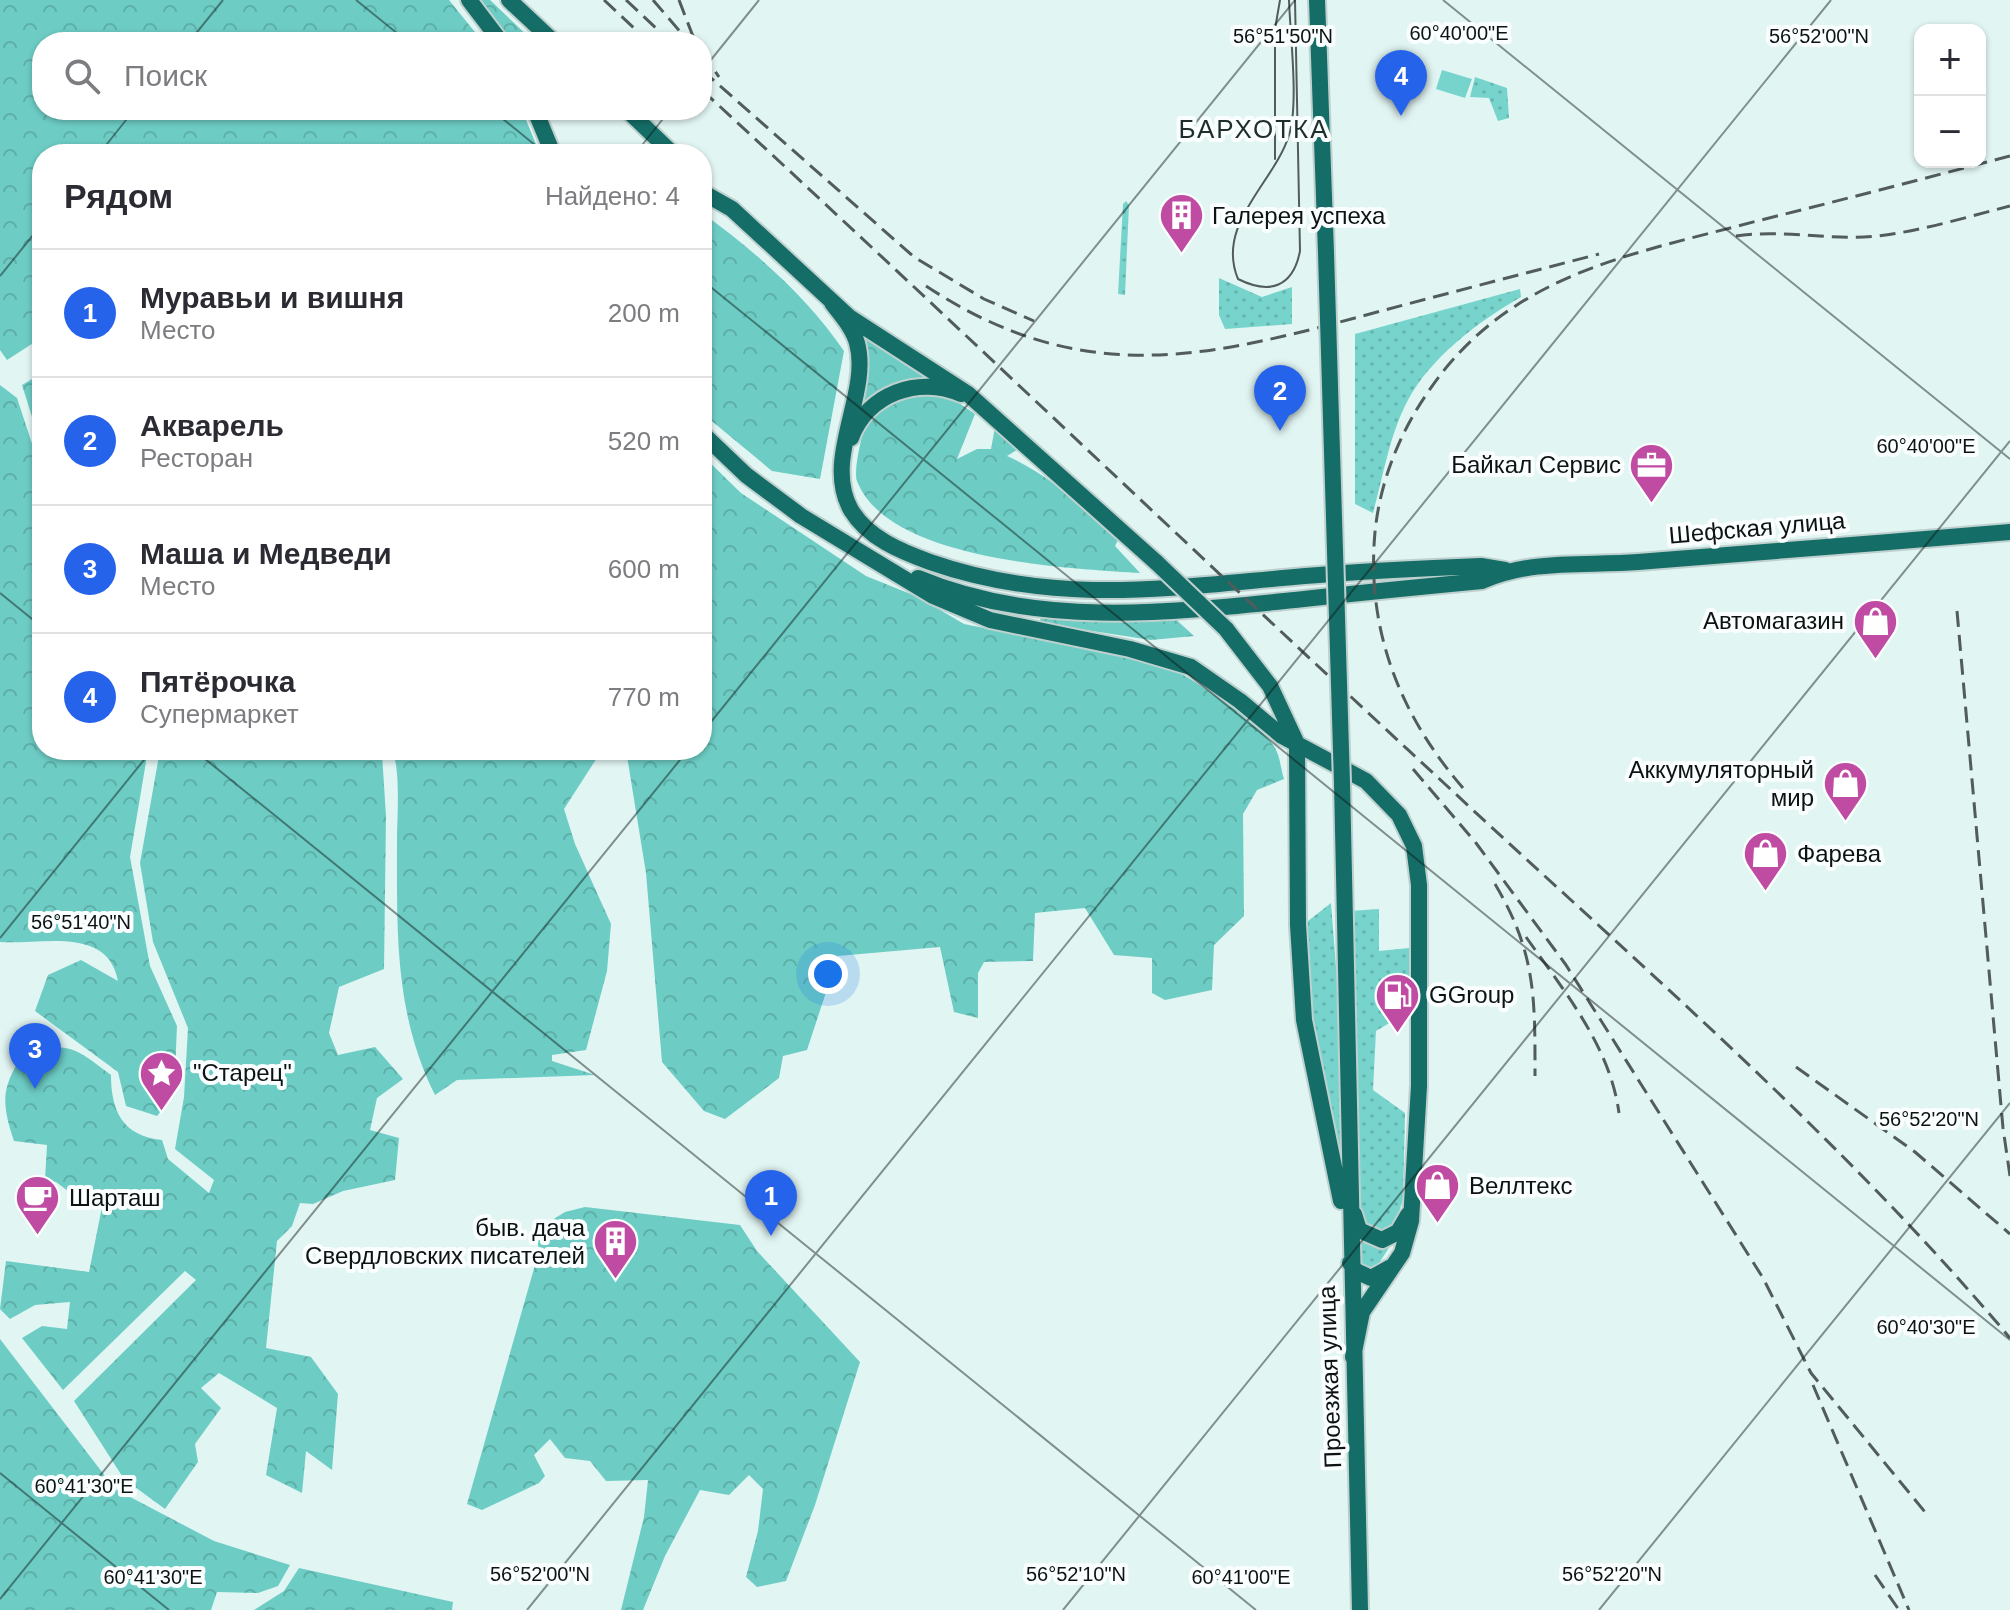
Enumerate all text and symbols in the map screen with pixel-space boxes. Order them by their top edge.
text: 60°40'00"E [1410,22,1509,44]
map controls [1914,24,1986,168]
button: + [1914,24,1986,96]
text: 56°51'50"N [1233,25,1333,47]
text: 56°52'00"N [1769,25,1869,47]
search box [32,32,712,120]
pin: 4 [1375,50,1427,116]
icon: search [60,54,104,98]
text: Поиск [124,59,207,92]
button: − [1914,96,1986,168]
district label: БАРХОТКА [1178,114,1330,144]
text: Рядом [64,177,173,215]
text: Найдено: 4 [545,181,680,211]
building icon: Галерея успеха [1157,192,1205,255]
place label: Галерея успеха [1212,202,1386,229]
text: Муравьи и вишня [140,281,404,314]
text: 1 [83,298,97,328]
text: 200 m [608,298,680,328]
text: Место [140,315,216,345]
pin: 2 [1254,365,1306,431]
text: Акварель [140,409,284,442]
text: 2 [83,426,97,456]
text: 520 m [608,426,680,456]
text: 60°40'00"E [1877,435,1976,457]
office icon: Байкал Сервис [1628,441,1676,504]
text: Ресторан [140,443,253,473]
place label: Байкал Сервис [1451,451,1621,478]
street label: Шефская улица [1668,506,1847,549]
text: Маша и Медведи [140,537,392,570]
text: 3 [83,554,97,584]
text: 600 m [608,554,680,584]
text: Место [140,571,216,601]
shop icon: Автомагазин [1851,597,1899,660]
place label: Автомагазин [1703,607,1844,634]
text: Пятёрочка [140,665,295,698]
text: 4 [83,682,97,712]
text: 770 m [608,682,680,712]
text: Супермаркет [140,699,299,729]
place label: Аккумуляторный мир [1628,756,1814,811]
shop icon: Аккумуляторный мир [1821,760,1869,823]
shop icon: Фарева [1742,830,1790,893]
place label: Фарева [1797,840,1882,867]
text: 56°51'40"N [31,911,131,933]
your location [808,954,848,994]
fuel station icon: GGroup [1374,971,1422,1034]
place label: GGroup [1429,981,1514,1008]
pin: 3 [9,1023,61,1089]
place icon: "Старец" [138,1049,186,1112]
place label: "Старец" [193,1059,292,1086]
text: 56°52'20"N [1879,1108,1979,1130]
shop icon: Веллтекс [1414,1162,1462,1225]
pin: 1 [745,1170,797,1236]
place label: Веллтекс [1469,1172,1572,1199]
cafe icon: Шарташ [14,1174,62,1237]
place label: Шарташ [69,1184,161,1211]
place label: быв. дача Свердловских писателей [305,1214,586,1269]
building icon: быв. дача Свердловских писателей [592,1218,640,1281]
street label: Проезжая улица [1313,1285,1346,1469]
text: 60°40'30"E [1877,1316,1976,1338]
text: 60°41'30"E [35,1475,134,1497]
text: 56°52'00"N [490,1563,590,1585]
text: 56°52'10"N [1026,1563,1126,1585]
text: 56°52'20"N [1562,1563,1662,1585]
text: 60°41'30"E [104,1566,203,1588]
text: 60°41'00"E [1192,1566,1291,1588]

